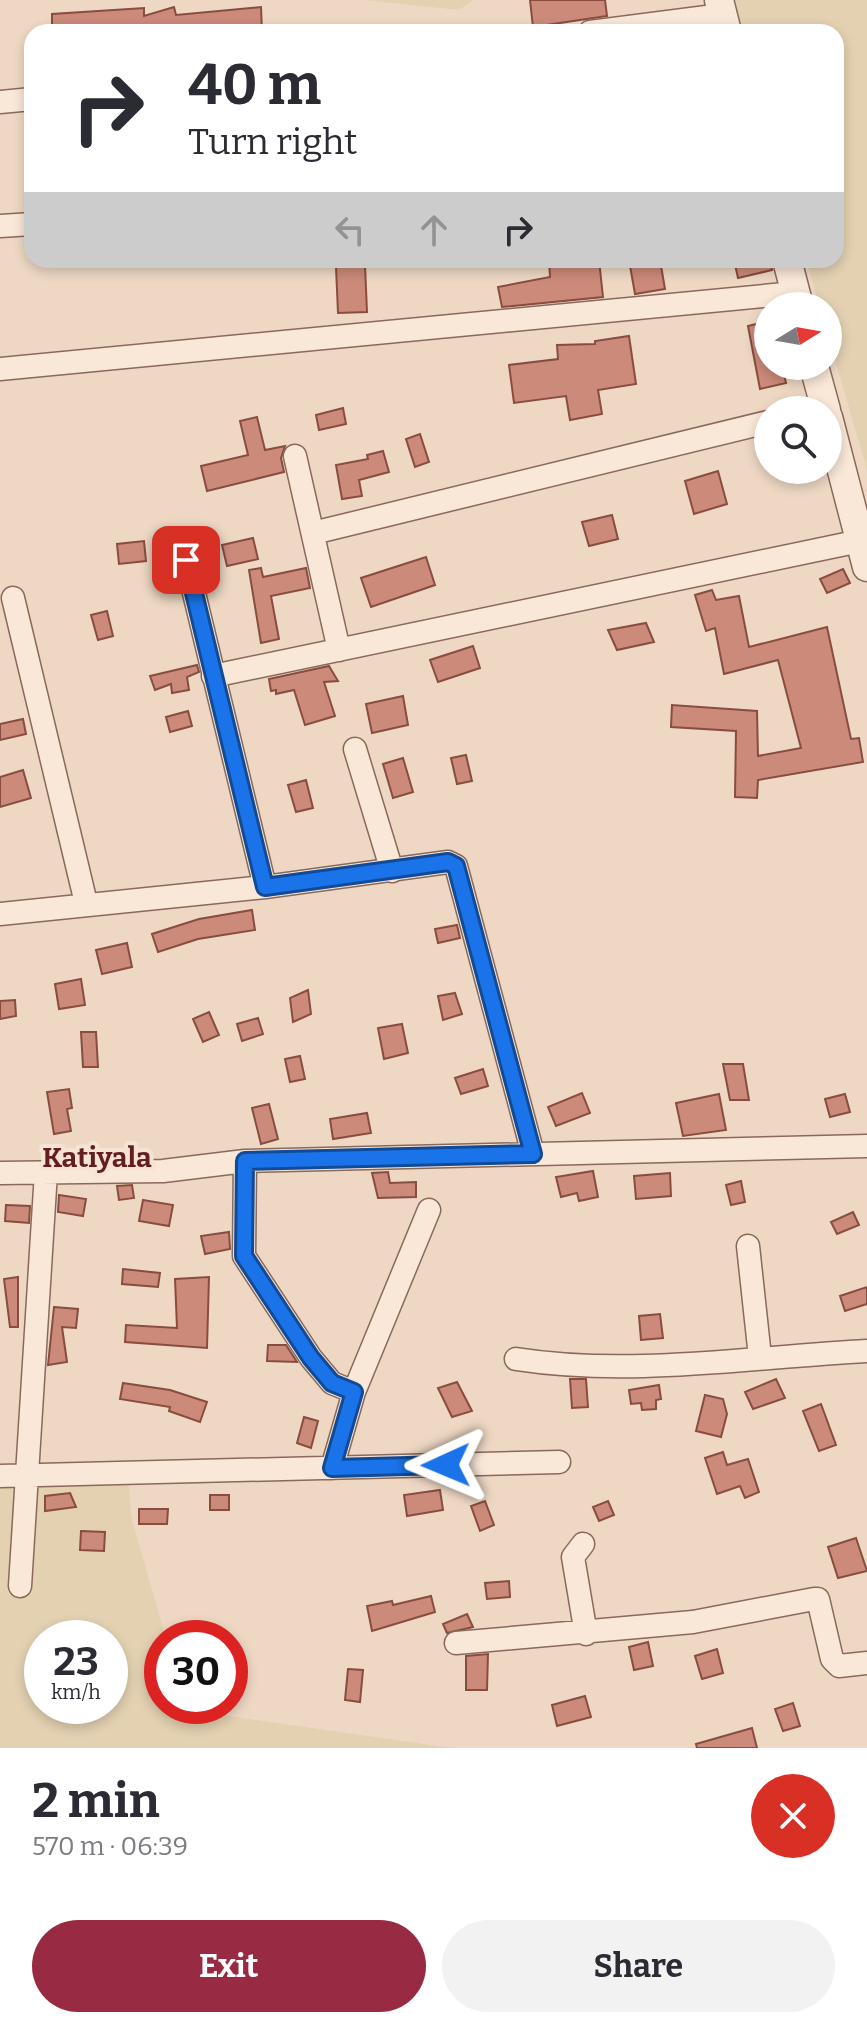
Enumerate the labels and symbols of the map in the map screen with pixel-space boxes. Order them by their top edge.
north arrow [754,292,842,380]
pin [152,526,220,594]
district label: Katiyala [42,1141,152,1174]
position arrow [404,1423,488,1507]
speed limit sign: 30 [144,1620,248,1724]

